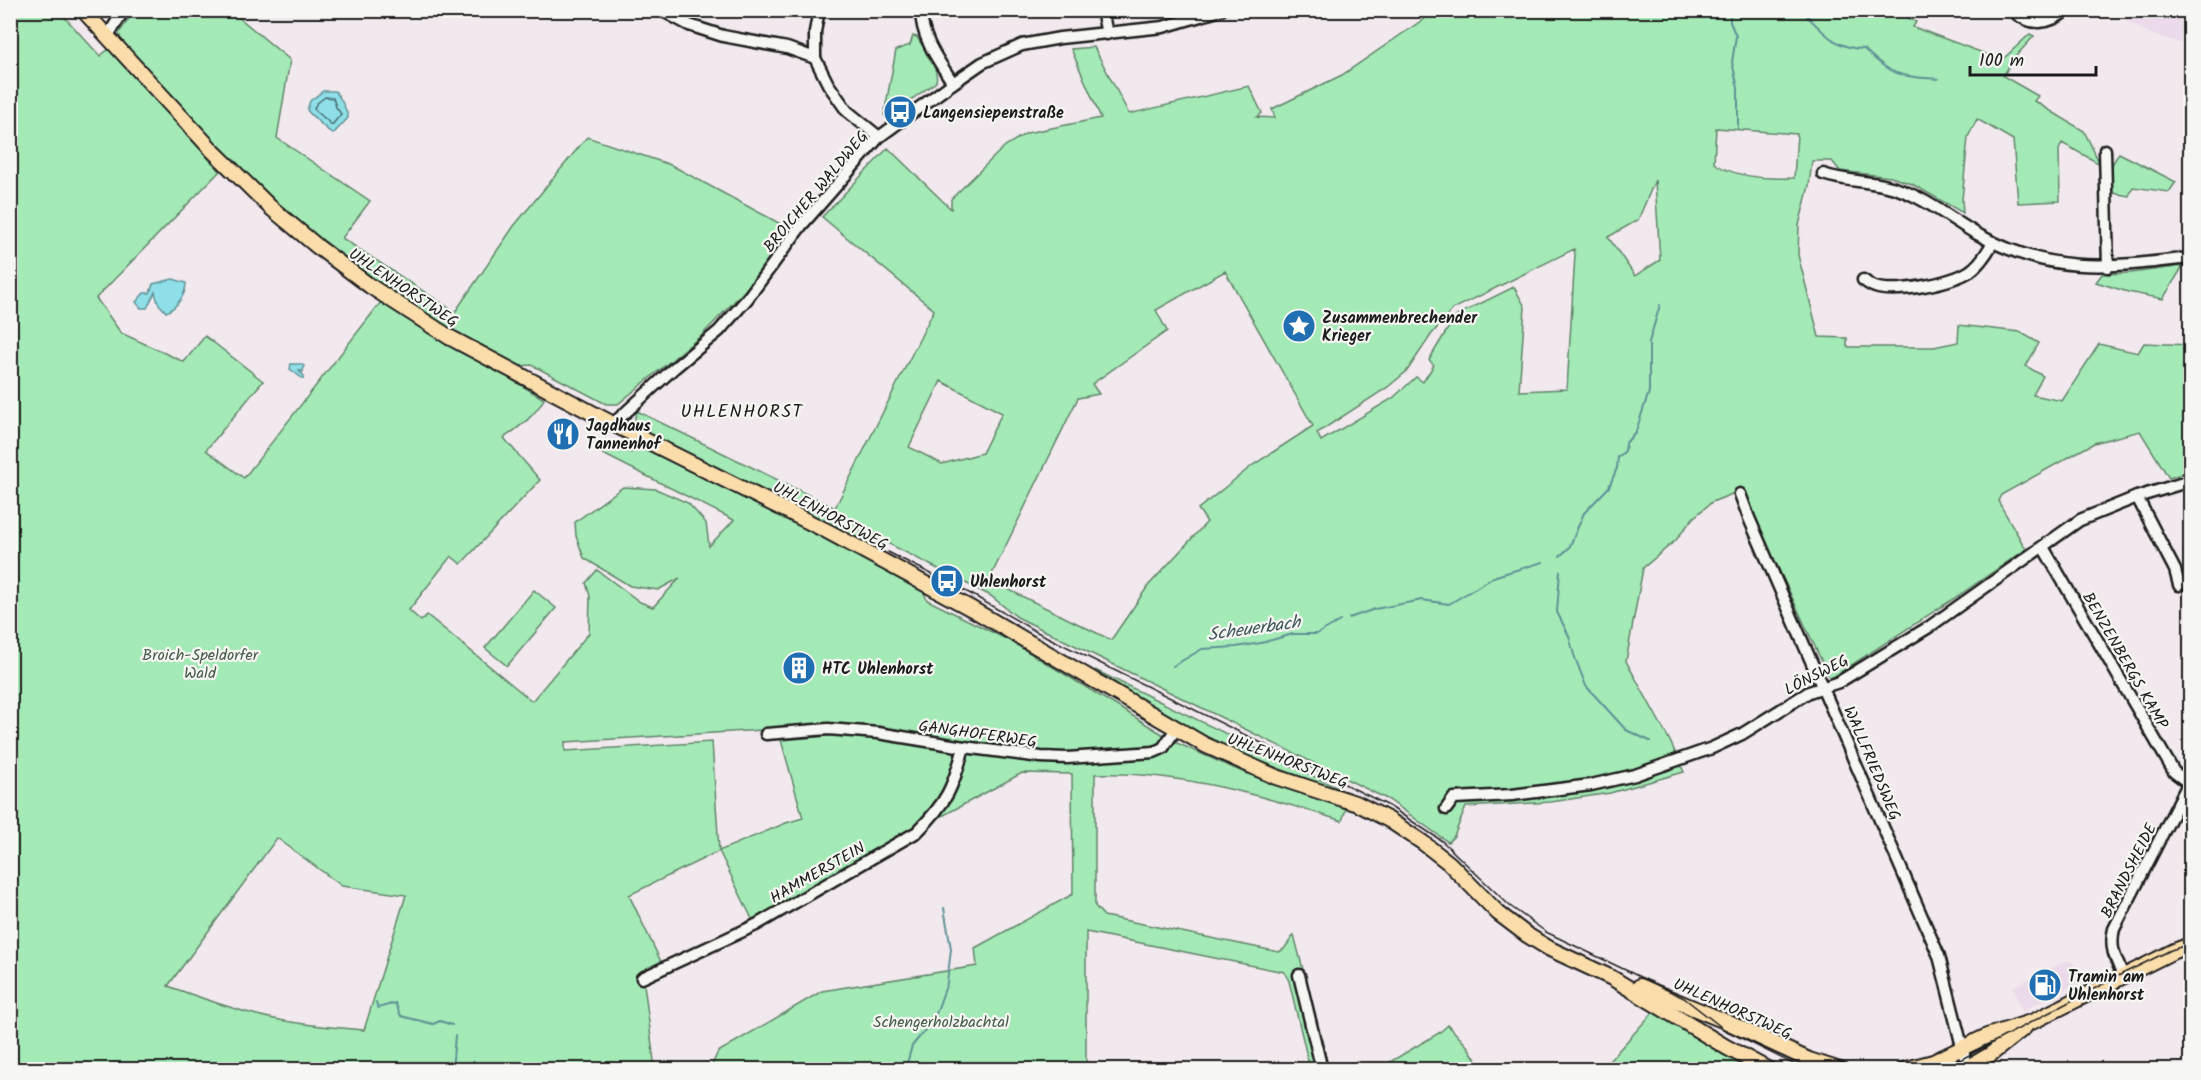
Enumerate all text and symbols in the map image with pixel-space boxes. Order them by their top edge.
scale bar [1970,39,2096,77]
text: 100 m [1979,47,2024,76]
bus stop icon: Langensiepenstraße [882,94,918,130]
place label: Langensiepenstraße [923,101,1064,126]
street label: BROICHER WALDWEG [758,125,875,258]
street label: UHLENHORSTWEG [343,242,463,334]
place label: Zusammenbrechender Krieger [1322,306,1478,349]
place icon: Zusammenbrechender Krieger [1281,308,1317,344]
district label: UHLENHORST [680,398,804,427]
place label: Jagdhaus Tannenhof [586,414,663,457]
restaurant icon: Jagdhaus Tannenhof [545,416,581,452]
street label: UHLENHORSTWEG [768,475,893,557]
bus stop icon: Uhlenhorst [929,563,965,599]
place label: Uhlenhorst [970,570,1047,595]
street label: BENZENBERGS KAMP [2075,588,2174,734]
water label: Scheuerbach [1206,608,1304,650]
park label: Broich-Speldorfer Wald [142,643,260,686]
street label: LÖNSWEG [1780,648,1853,702]
building icon: HTC Uhlenhorst [781,650,817,686]
place label: HTC Uhlenhorst [822,657,934,682]
street label: WALLFRIEDSWEG [1836,702,1907,825]
street label: GANGHOFERWEG [917,714,1039,755]
street label: UHLENHORSTWEG [1223,727,1352,796]
street label: BRANDSHEIDE [2095,818,2164,923]
street label: HAMMERSTEIN [765,836,870,911]
place label: Tramin am Uhlenhorst [2068,965,2145,1008]
fuel station icon: Tramin am Uhlenhorst [2027,967,2063,1003]
street label: UHLENHORSTWEG [1669,972,1796,1047]
park label: Schengerholzbachtal [873,1010,1009,1035]

